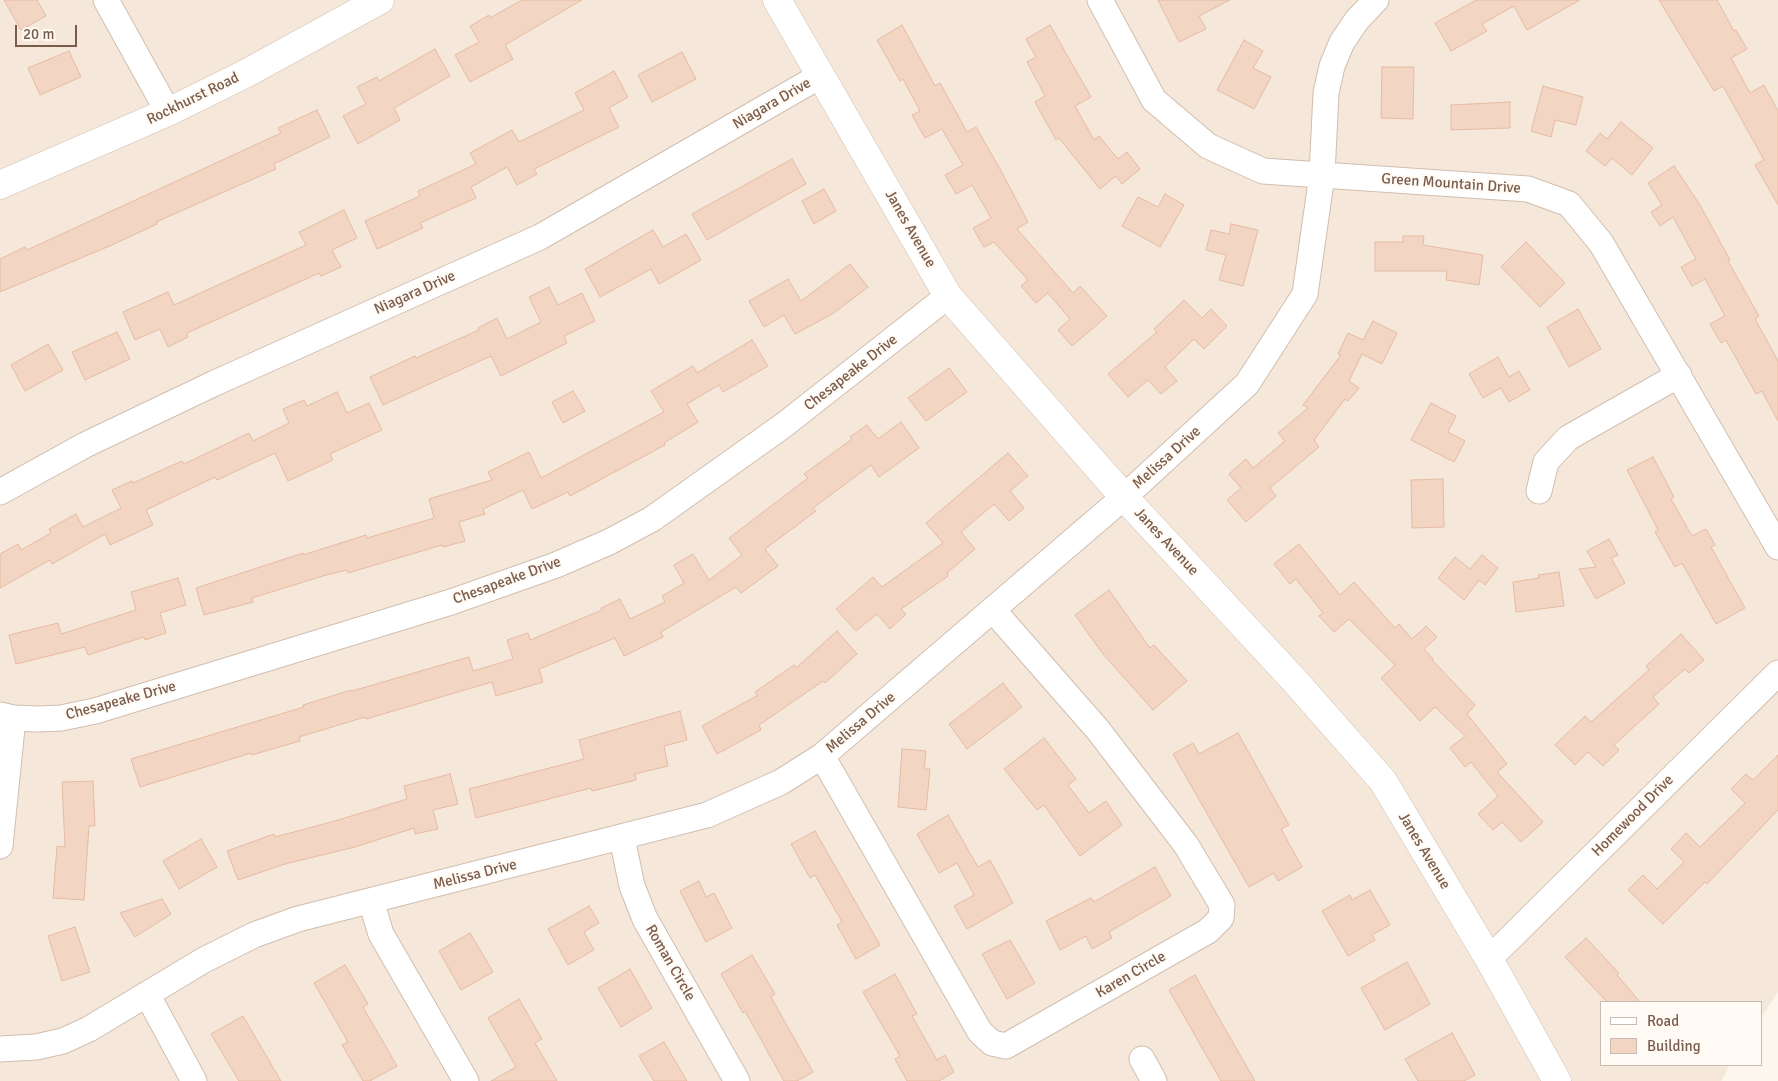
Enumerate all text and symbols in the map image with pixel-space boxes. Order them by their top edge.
scale bar [18,15,80,47]
text: 20 m [23,25,54,43]
street label: Rockhurst Road [144,69,242,129]
street label: Niagara Drive [730,74,814,134]
street label: Green Mountain Drive [1381,170,1521,198]
street label: Janes Avenue [881,187,939,271]
street label: Niagara Drive [372,267,458,319]
street label: Chesapeake Drive [801,331,901,415]
street label: Melissa Drive [1129,423,1205,493]
street label: Janes Avenue [1130,504,1202,580]
street label: Chesapeake Drive [451,553,563,609]
street label: Chesapeake Drive [64,678,178,724]
street label: Melissa Drive [822,689,900,757]
street label: Homewood Drive [1588,771,1678,861]
street label: Janes Avenue [1394,809,1454,893]
street label: Melissa Drive [431,856,519,894]
street label: Roman Circle [641,922,699,1004]
street label: Karen Circle [1093,948,1169,1002]
legend [1600,1001,1763,1066]
text: Road [1647,1012,1679,1030]
text: Building [1647,1037,1701,1055]

